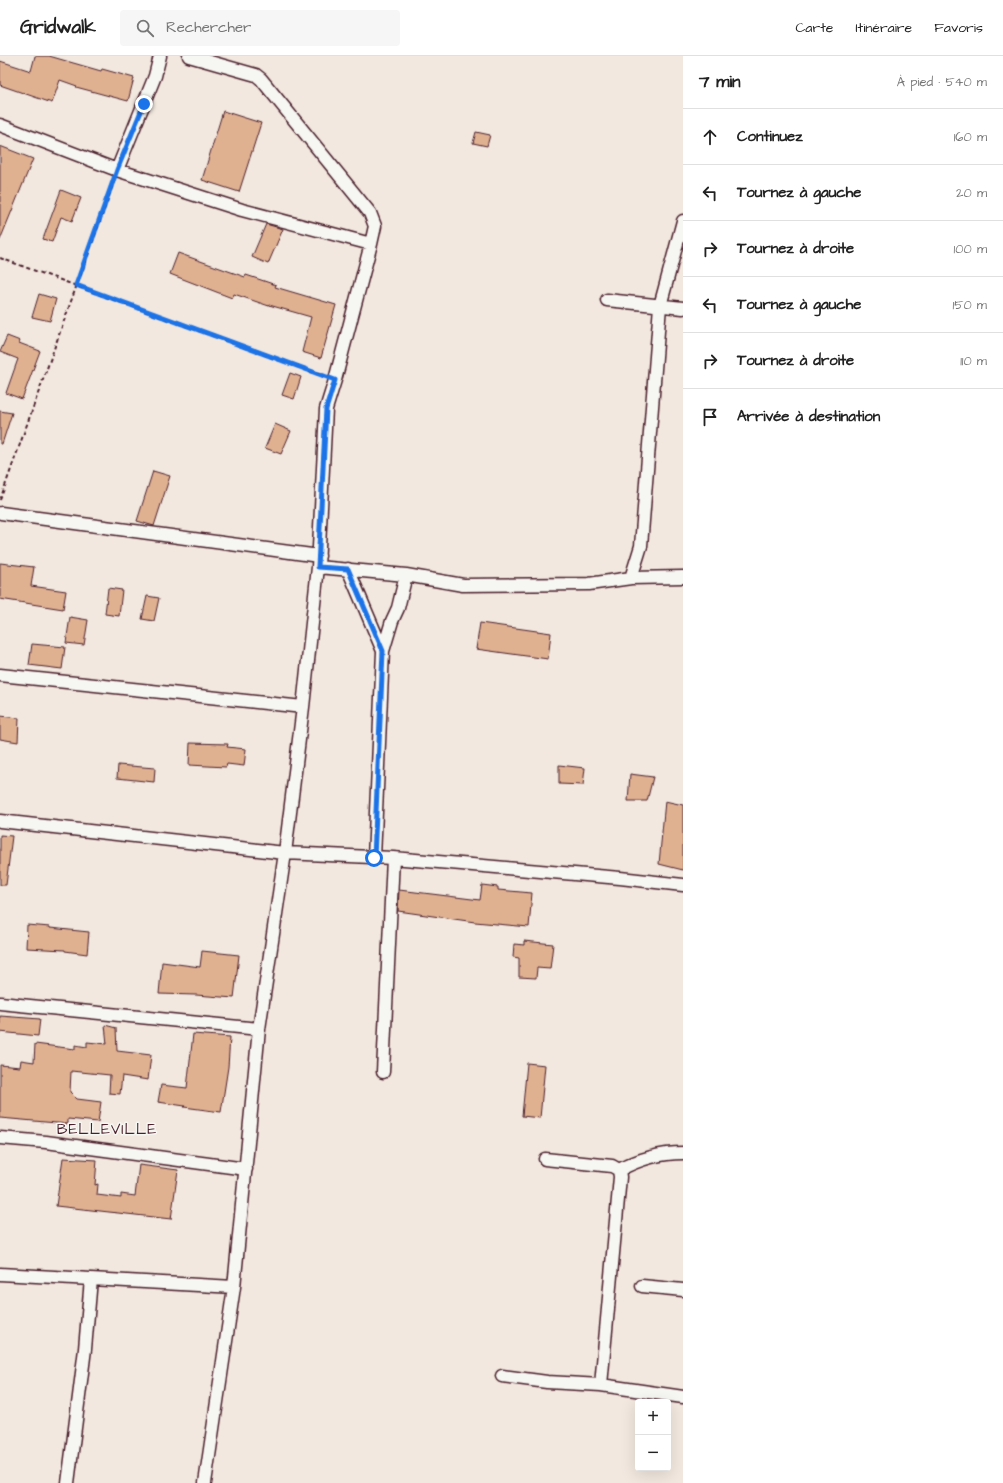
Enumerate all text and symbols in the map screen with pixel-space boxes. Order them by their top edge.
search box [120,10,400,46]
text: Gridwalk [20,14,96,41]
icon: search [134,17,156,39]
text: Rechercher [166,17,251,38]
text: Carte [795,18,833,38]
text: Itinéraire [855,18,912,38]
text: Favoris [934,18,983,38]
text: 7 min [699,70,741,94]
text: À pied · 540 m [897,73,987,91]
route end [135,95,153,113]
icon: ahead [699,126,721,148]
text: Continuez [737,126,803,147]
text: 160 m [954,128,987,146]
icon: left [699,182,721,204]
text: Tournez à gauche [737,182,861,203]
text: 20 m [956,184,987,202]
icon: right [699,238,721,260]
text: Tournez à droite [737,238,854,259]
text: 100 m [954,240,987,258]
icon: left [699,294,721,316]
text: Tournez à gauche [737,294,861,315]
text: 150 m [953,296,987,314]
icon: right [699,350,721,372]
text: Tournez à droite [737,350,854,371]
text: 110 m [960,352,987,370]
icon: arrive [699,406,721,428]
text: Arrivée à destination [737,406,880,427]
route start [365,849,383,867]
district label: BELLEVILLE [57,1119,157,1140]
map controls [635,1399,671,1471]
button: + [635,1399,671,1435]
button: − [635,1435,671,1471]

